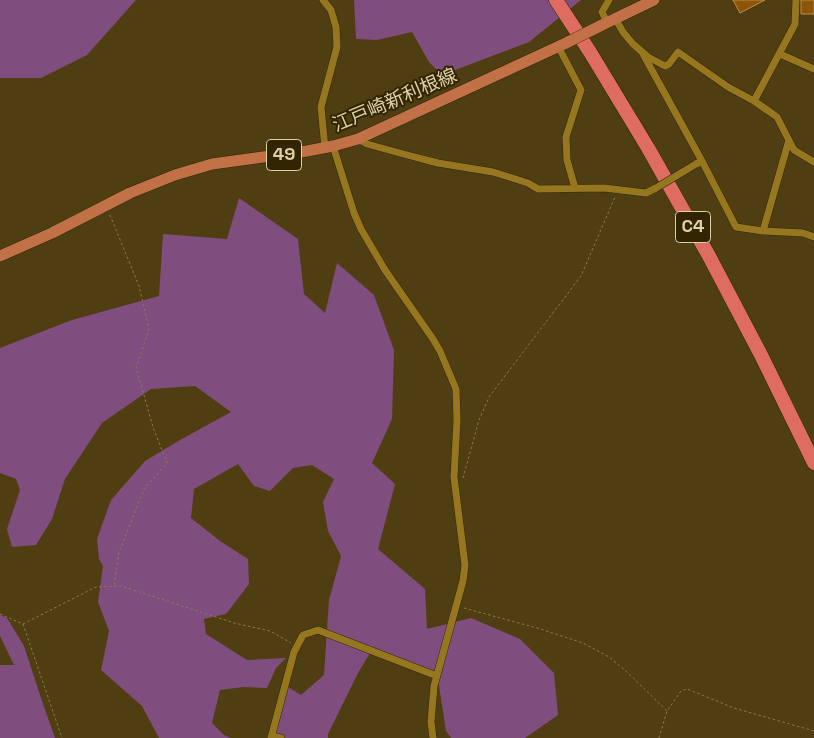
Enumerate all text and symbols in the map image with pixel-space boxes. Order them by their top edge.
street label: 江戸崎新利根線 [329,65,461,137]
road number: 49 [266,140,302,170]
road number: C4 [676,212,710,242]

